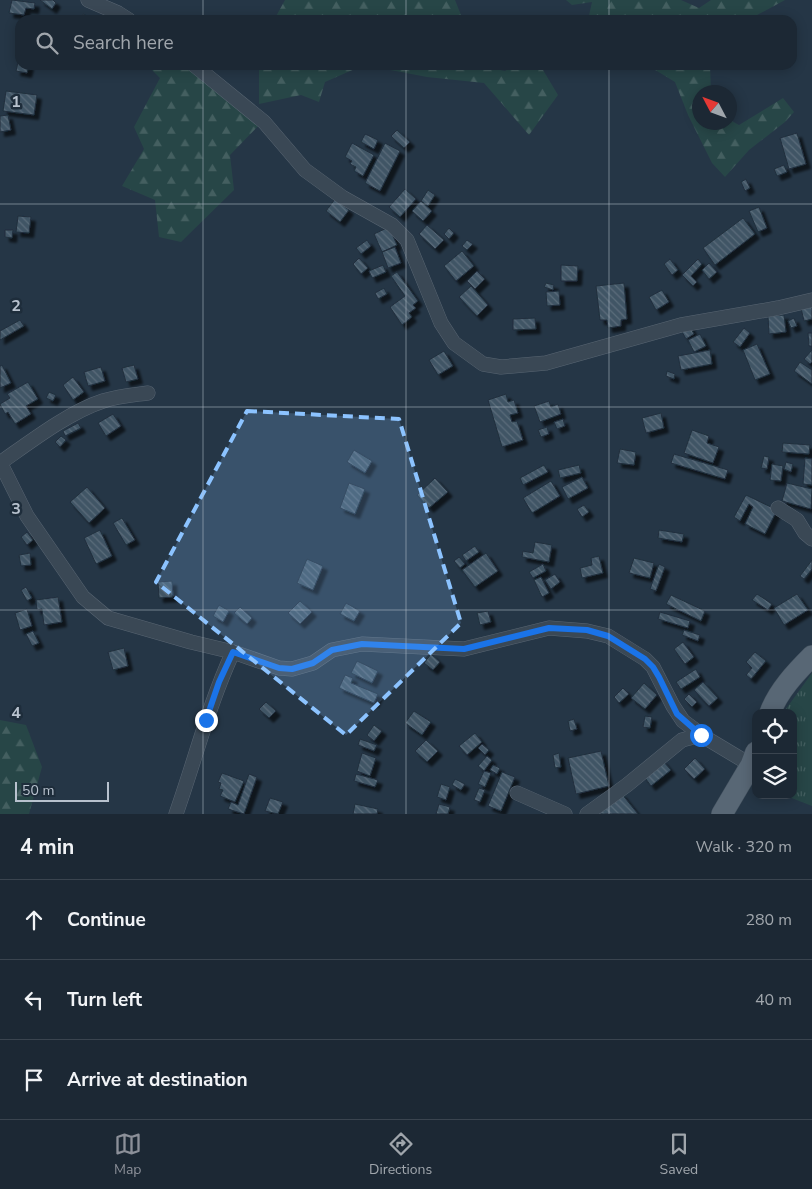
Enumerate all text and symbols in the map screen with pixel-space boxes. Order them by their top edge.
search box [15,15,797,70]
icon: search [33,29,61,57]
text: Search here [73,30,174,56]
north arrow [692,85,737,130]
text: 1 [11,91,21,113]
text: 2 [11,295,21,317]
text: 3 [11,498,21,520]
text: 4 [11,702,21,724]
route end [195,709,218,732]
map controls [752,709,797,799]
button: locate [752,709,797,754]
route start [690,724,713,747]
button: layers [752,754,797,799]
scale bar [15,779,109,802]
text: 50 m [22,781,54,800]
text: 4 min [20,833,74,861]
text: Walk · 320 m [696,836,792,858]
icon: ahead [20,906,48,934]
text: Continue [67,907,146,933]
text: 280 m [745,909,792,931]
icon: left [20,986,48,1014]
text: Turn left [67,987,142,1013]
text: 40 m [755,989,792,1011]
icon: arrive [20,1066,48,1094]
text: Arrive at destination [67,1067,248,1093]
tab: Map [114,1130,142,1179]
tab: Directions [369,1130,432,1179]
tab: Saved [660,1130,698,1179]

